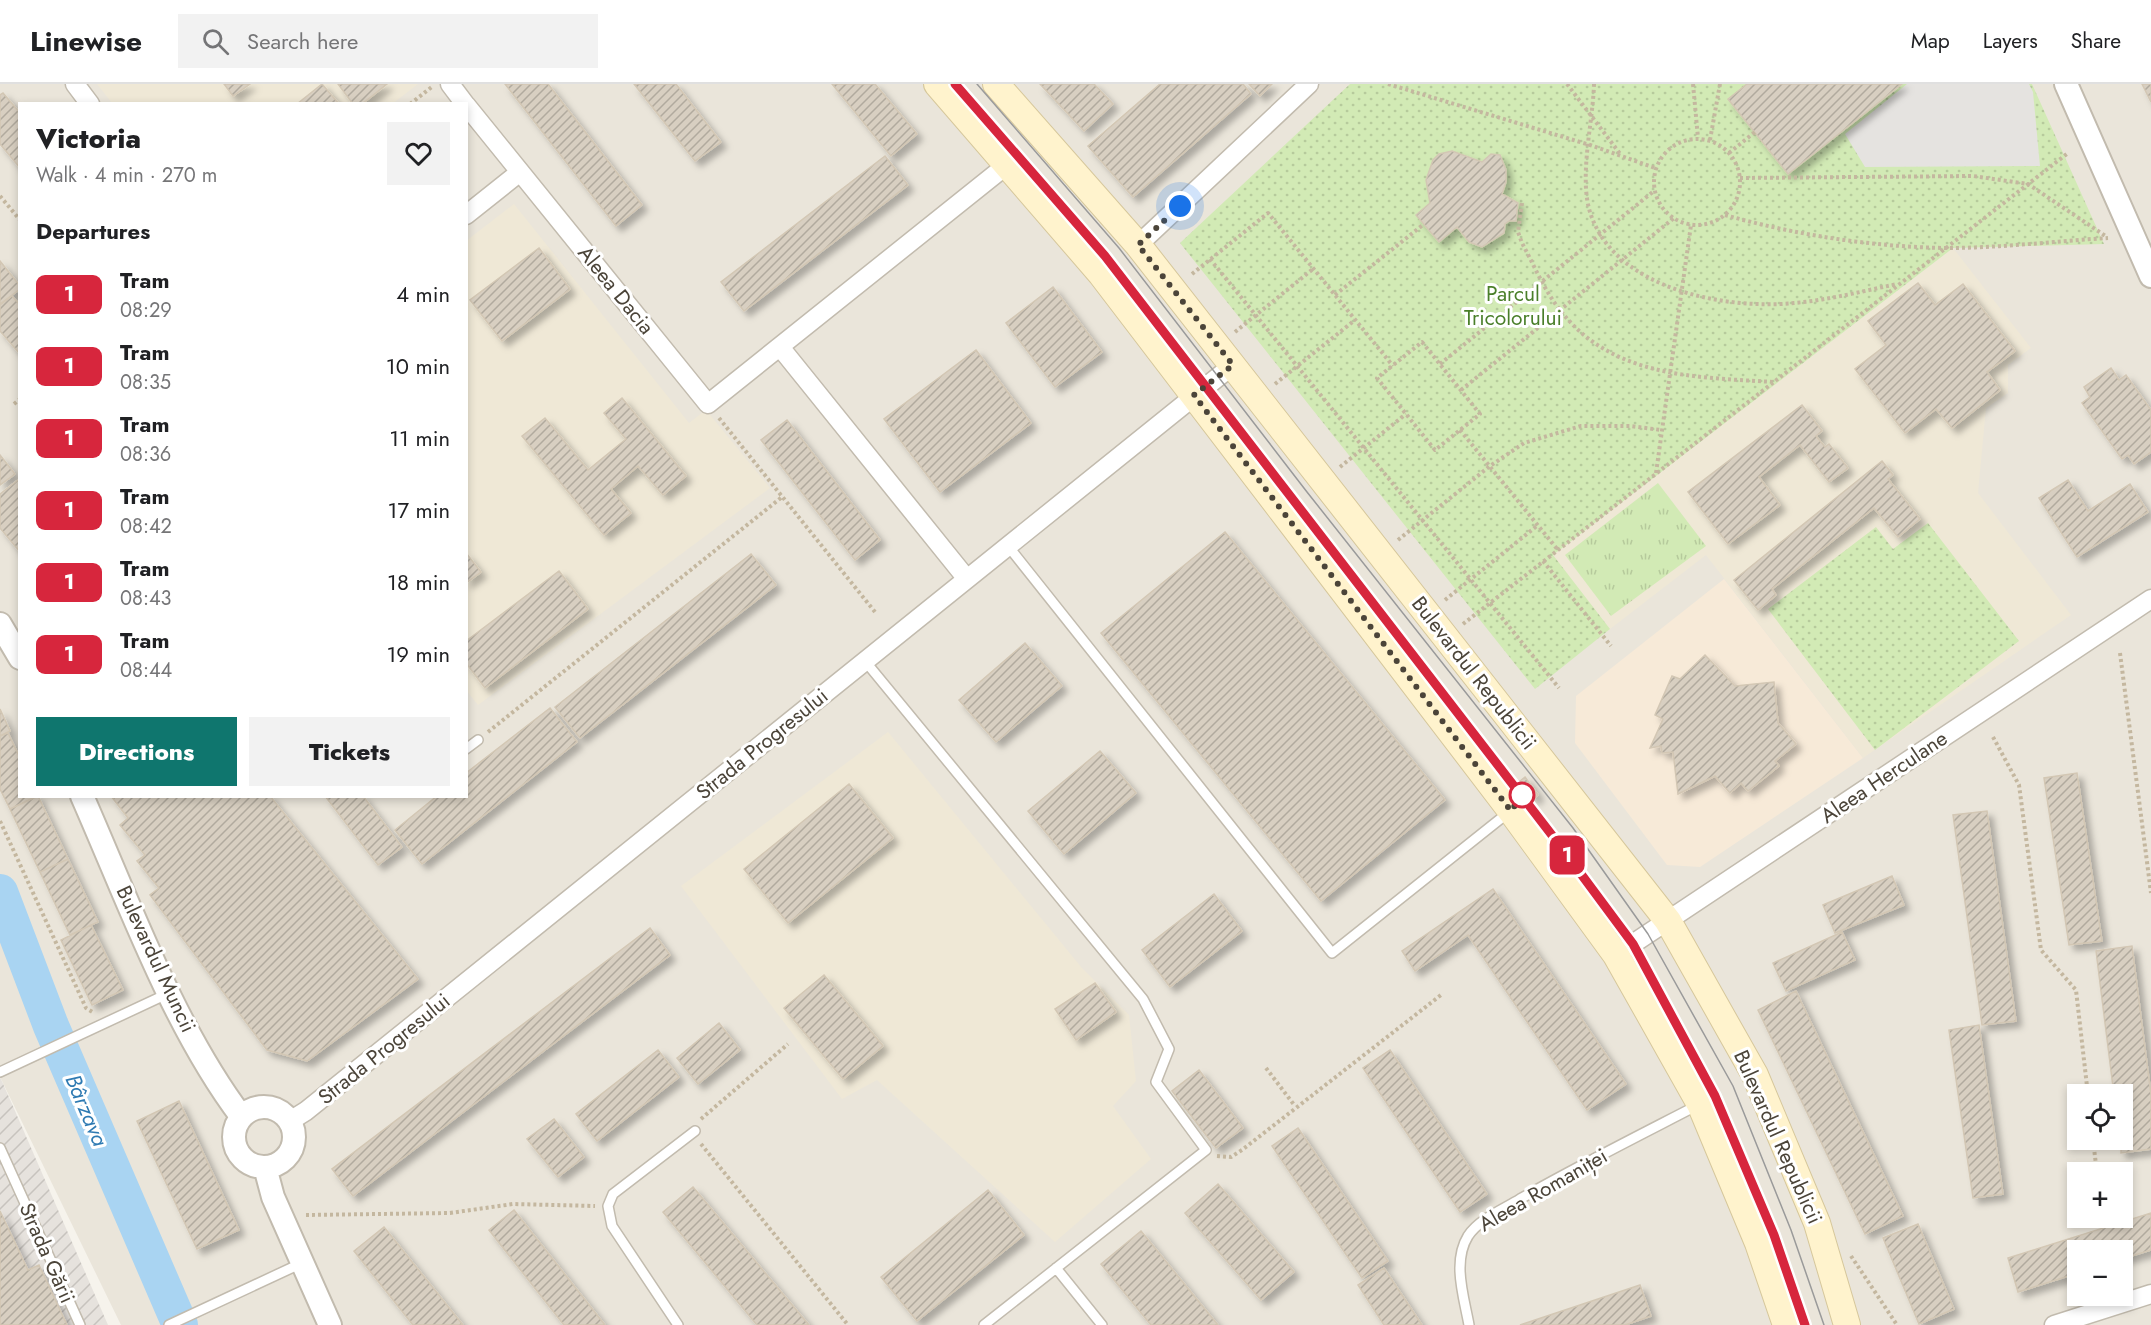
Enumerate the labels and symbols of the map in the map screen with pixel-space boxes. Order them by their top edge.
your location [1165,191,1195,221]
street label: Aleea Dacia [571,239,661,341]
park label: Parcul Tricolorului [1464,279,1562,333]
street label: Bulevardul Republicii [1404,590,1544,756]
street label: Strada Progresului [690,681,834,807]
street label: Aleea Herculane [1815,723,1954,831]
unlabelled marker [1509,782,1535,808]
line badge: 1 [1548,836,1586,874]
street label: Bulevardul Muncii [109,881,203,1037]
street label: Strada Progresului [312,986,456,1112]
street label: Bulevardul Republicii [1726,1045,1830,1229]
water label: Bârzava [58,1069,116,1151]
street label: Aleea Romaniței [1473,1141,1613,1239]
street label: Strada Gării [12,1198,82,1308]

